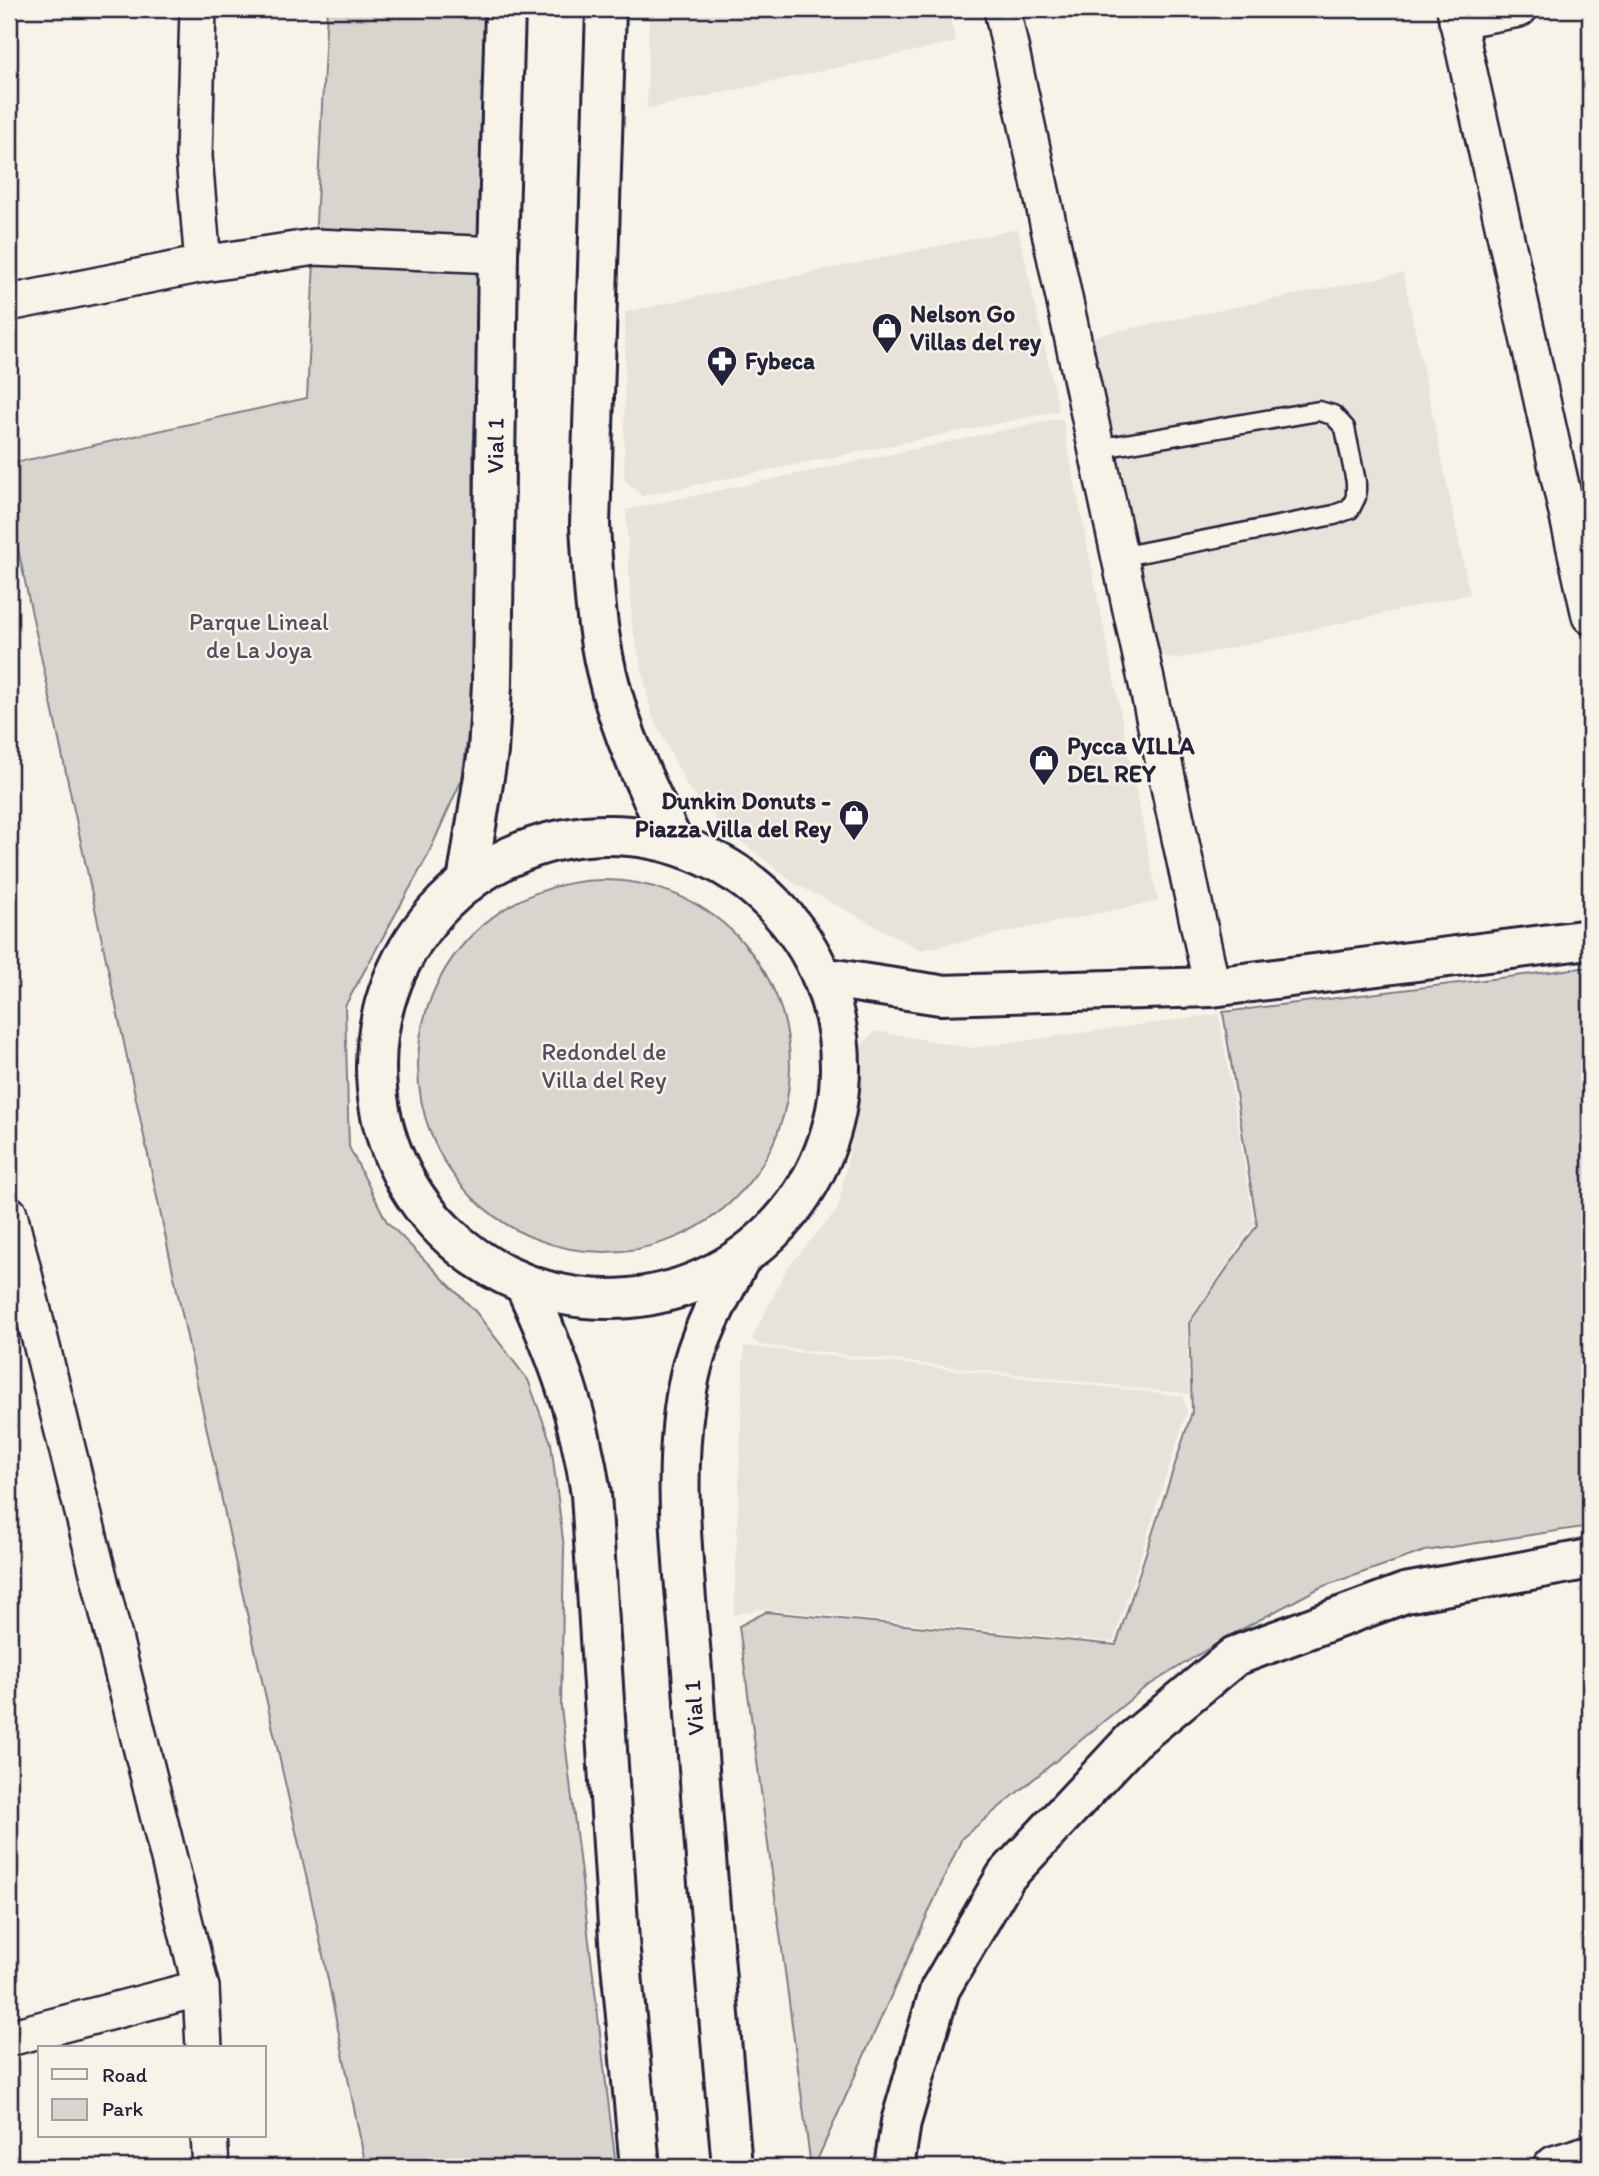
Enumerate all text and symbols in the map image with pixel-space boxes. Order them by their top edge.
place label: Nelson Go Villas del rey [910,299,1042,357]
shop icon: Nelson Go Villas del rey [870,311,904,355]
pharmacy icon: Fybeca [705,344,739,388]
place label: Fybeca [745,346,815,376]
street label: Vial 1 [480,418,510,474]
park label: Parque Lineal de La Joya [189,607,329,664]
place label: Pycca VILLA DEL REY [1067,731,1195,788]
shop icon: Pycca VILLA DEL REY [1027,743,1061,787]
place label: Dunkin Donuts - Piazza Villa del Rey [635,786,832,844]
shop icon: Dunkin Donuts - Piazza Villa del Rey [837,798,871,842]
park label: Redondel de Villa del Rey [541,1037,667,1094]
street label: Vial 1 [677,1679,710,1737]
legend [38,2046,266,2138]
text: Road [102,2062,148,2087]
text: Park [102,2096,144,2121]

